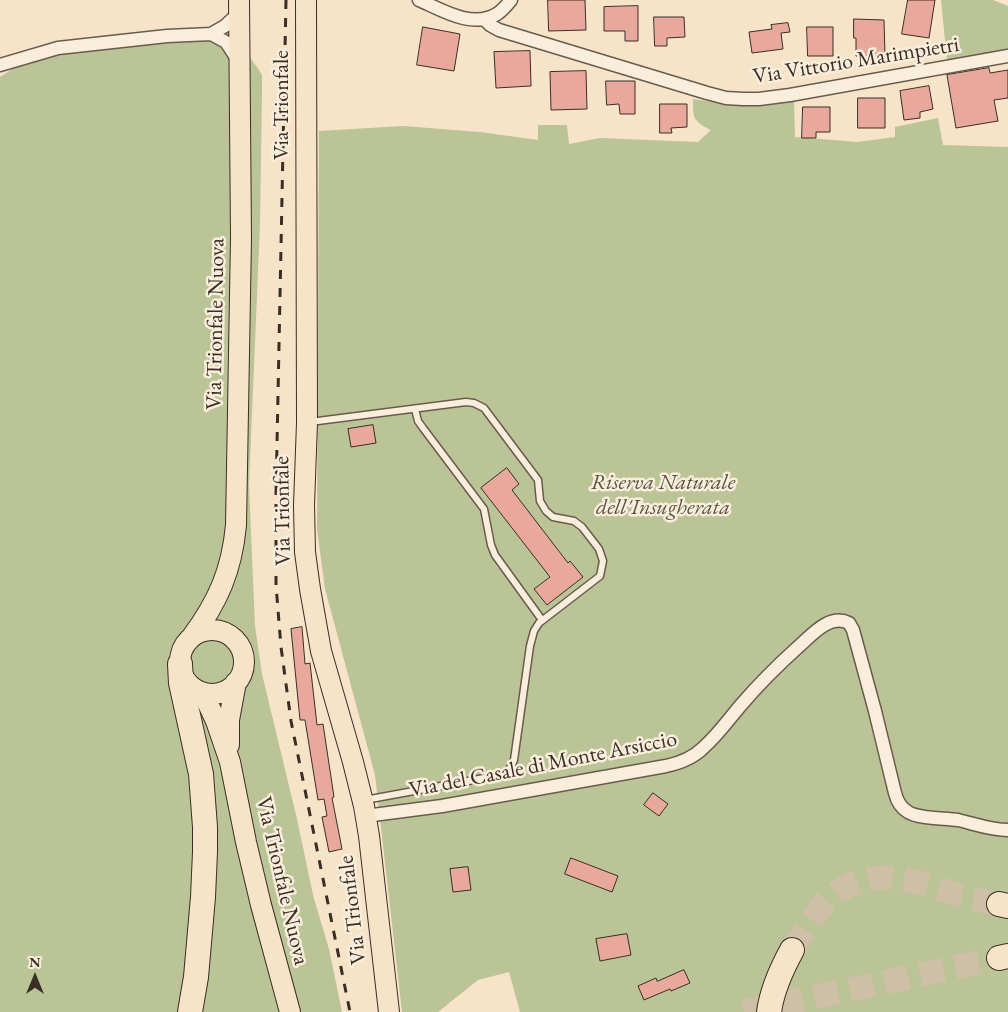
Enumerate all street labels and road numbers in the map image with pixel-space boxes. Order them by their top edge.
street label: Via Vittorio Marimpietri [751,32,961,90]
street label: Via Trionfale [269,50,295,160]
street label: Via Trionfale Nuova [201,238,231,410]
street label: Via Trionfale [269,456,297,566]
street label: Via del Casale di Monte Arsiccio [407,726,679,804]
street label: Via Trionfale Nuova [250,794,314,968]
street label: Via Trionfale [333,854,373,966]

